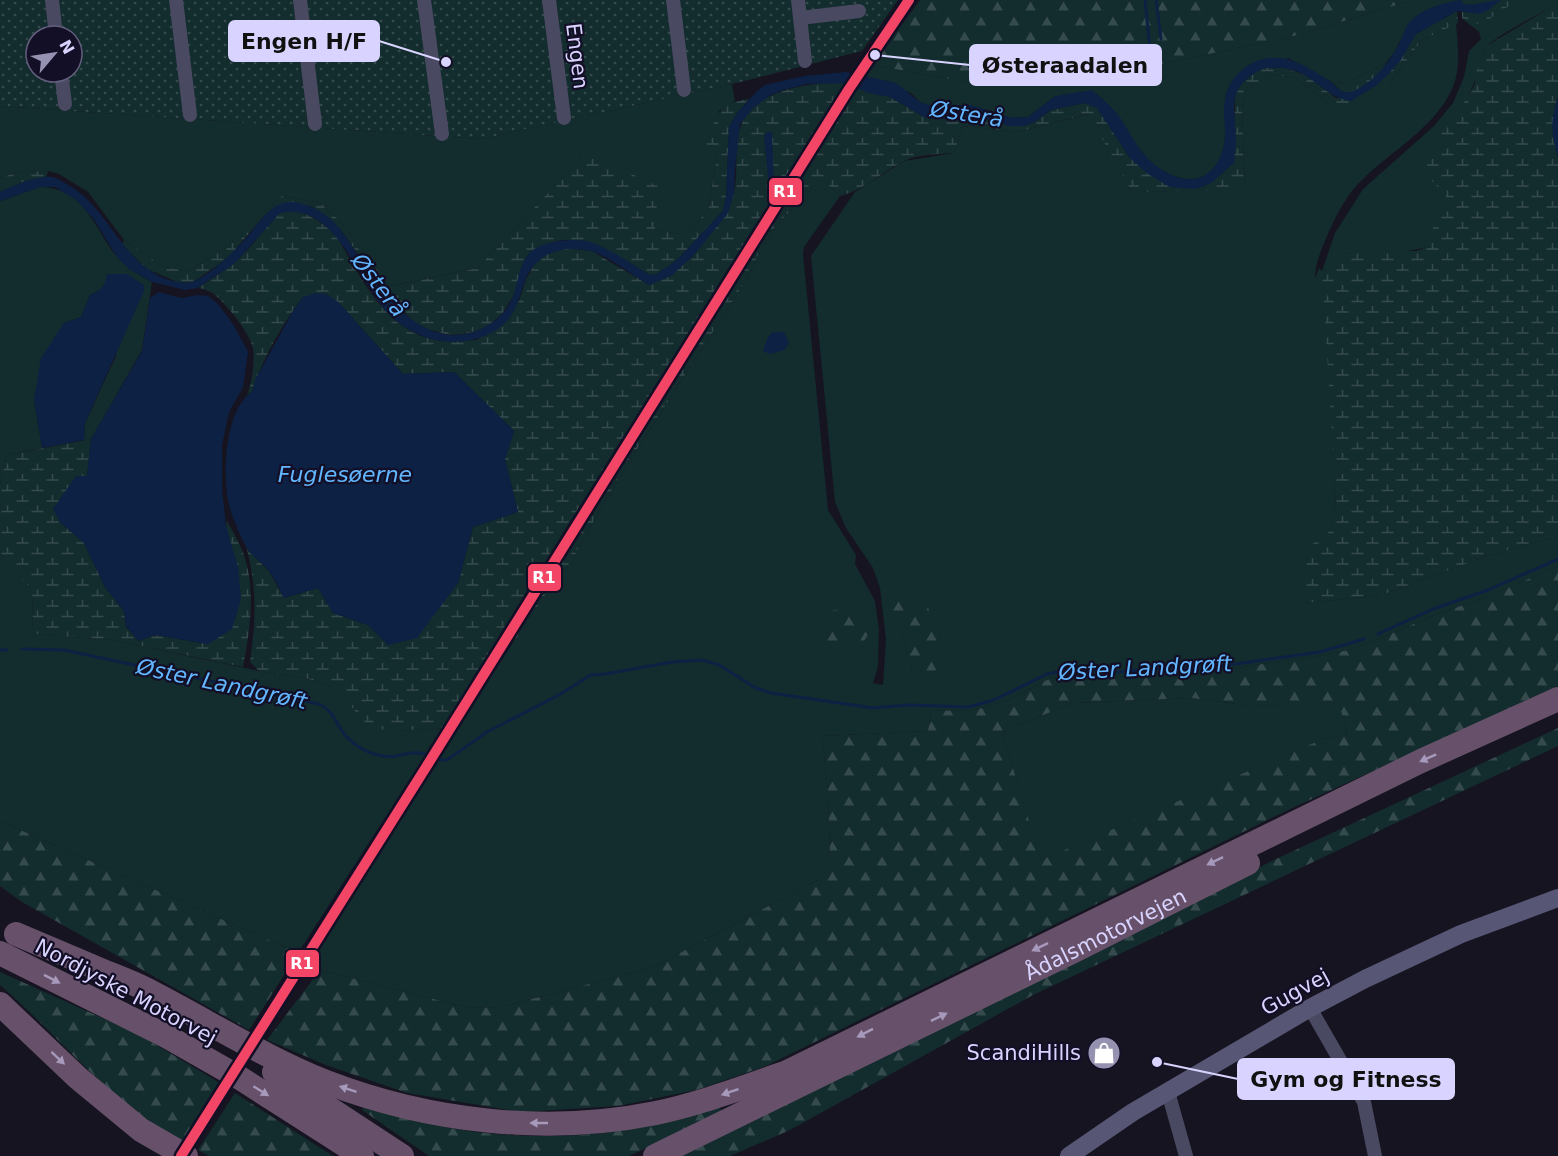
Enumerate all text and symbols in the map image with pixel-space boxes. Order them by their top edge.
callout: Engen H/F [229,21,379,61]
street label: Engen [561,22,593,90]
north arrow [24,24,84,84]
text: Engen H/F [241,29,367,54]
text: N [55,37,78,57]
callout: Østeraadalen [970,45,1161,85]
text: Østeraadalen [982,53,1148,78]
water label: Østerå [928,96,1005,132]
line badge: R1 [768,177,803,206]
text: R1 [773,182,797,201]
water label: Østerå [346,248,411,322]
water label: Fuglesøerne [278,462,412,487]
line badge: R1 [527,563,562,592]
text: R1 [532,568,556,587]
water label: Øster Landgrøft [1057,651,1234,685]
water label: Øster Landgrøft [134,654,311,715]
one-way arrow [1420,753,1437,762]
one-way arrow [1206,857,1223,866]
street label: Ådalsmotorvejen [1020,884,1191,985]
street label: Nordjyske Motorvej [31,934,221,1050]
one-way arrow [1031,942,1048,951]
line badge: R1 [285,949,320,978]
text: R1 [290,954,314,973]
street label: Gugvej [1257,964,1333,1020]
one-way arrow [44,974,61,984]
one-way arrow [930,1013,947,1022]
one-way arrow [856,1028,873,1038]
shop icon: ScandiHills [1086,1035,1122,1071]
place label: ScandiHills [967,1041,1081,1065]
one-way arrow [50,1051,64,1065]
callout: Gym og Fitness [1238,1059,1454,1099]
text: Gym og Fitness [1250,1067,1442,1092]
one-way arrow [339,1083,357,1093]
one-way arrow [253,1086,269,1097]
one-way arrow [721,1087,739,1097]
one-way arrow [529,1118,548,1128]

